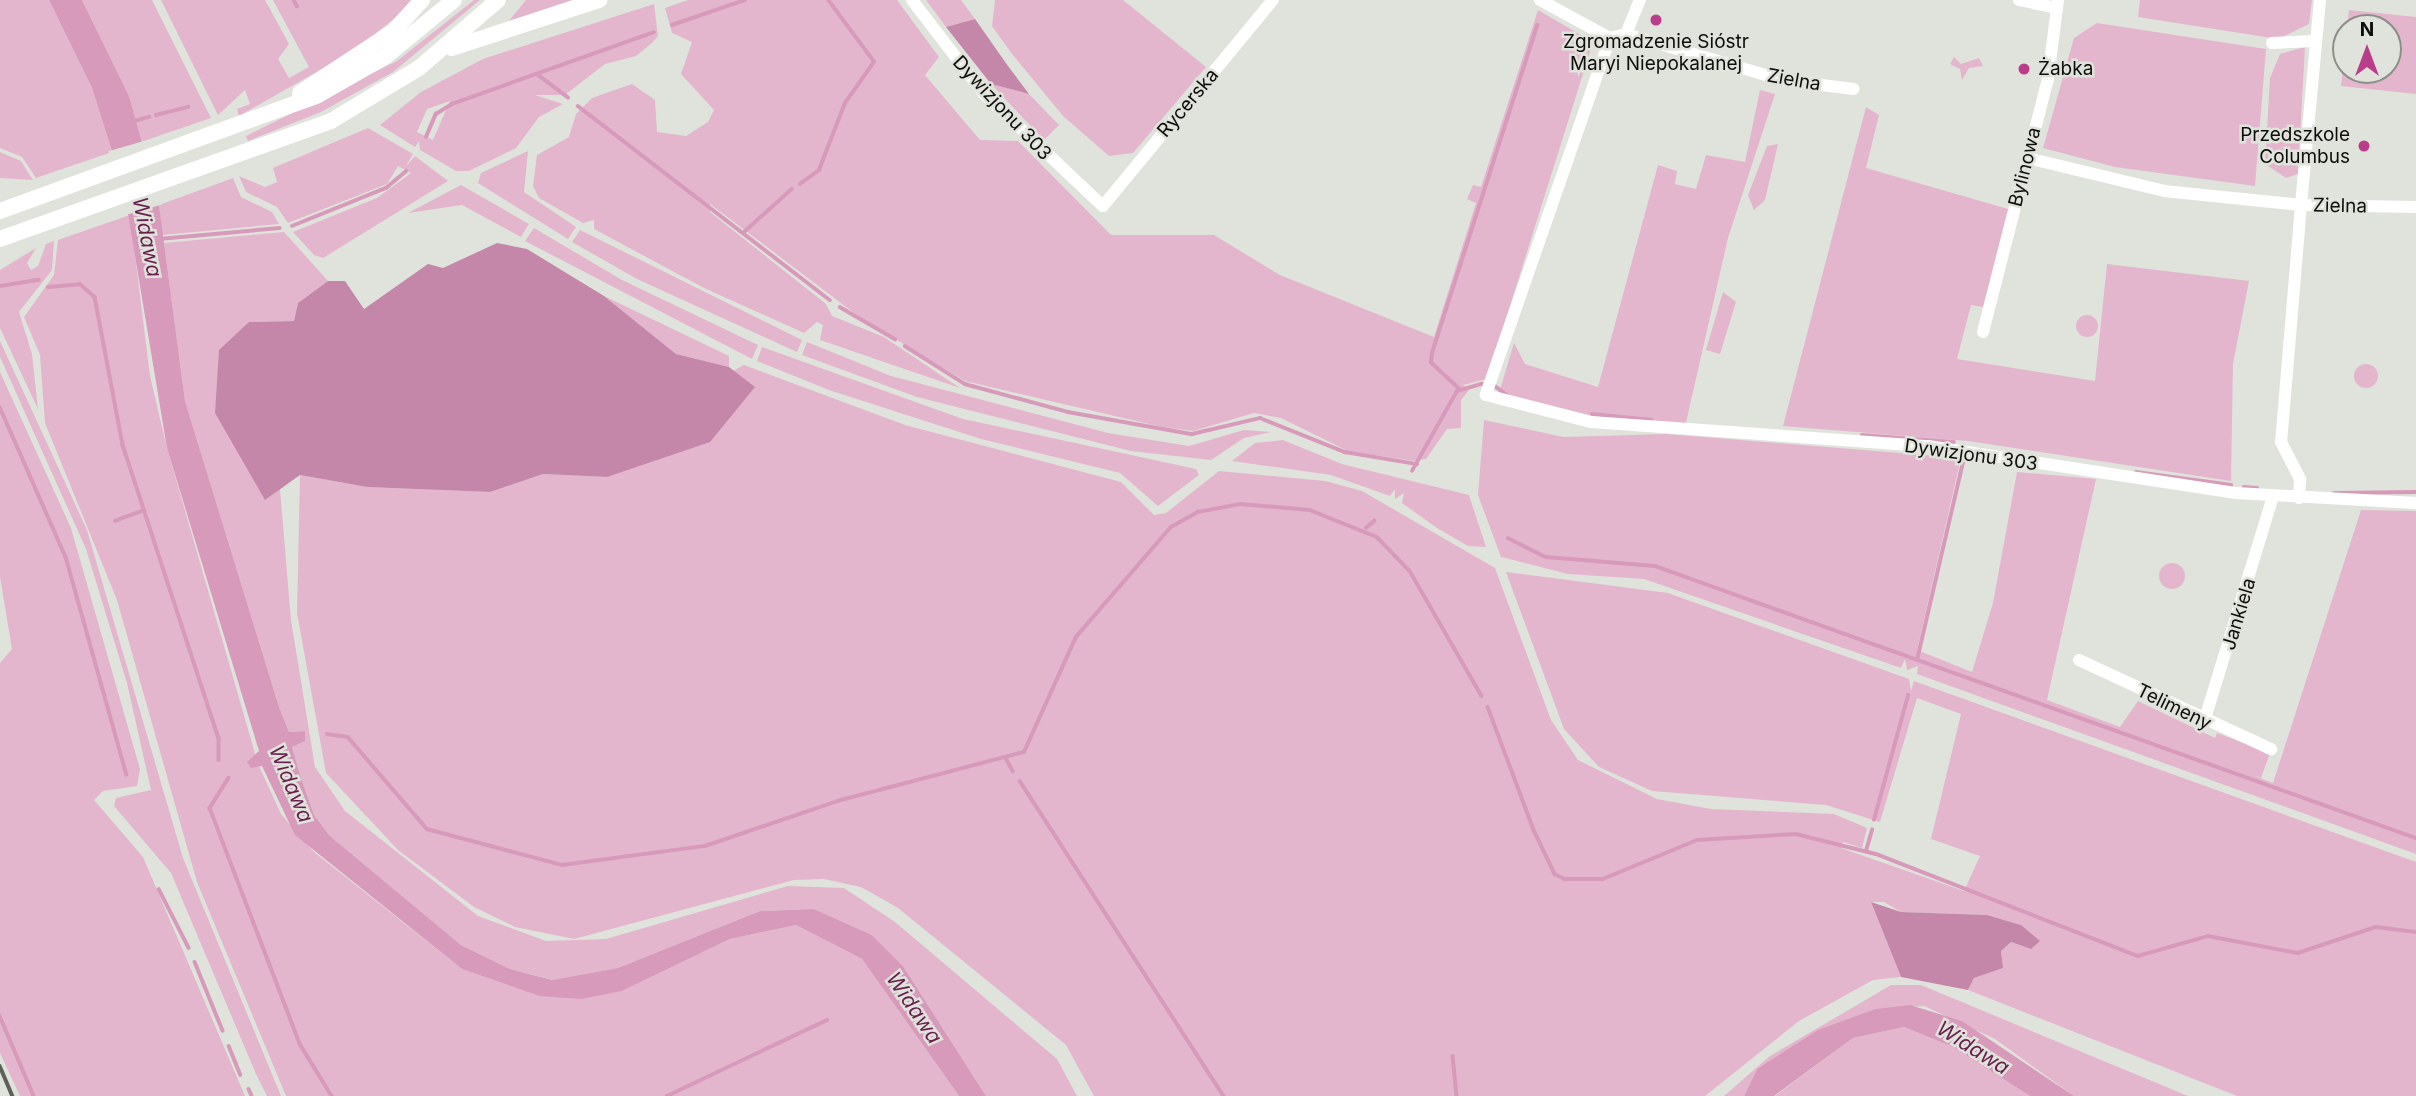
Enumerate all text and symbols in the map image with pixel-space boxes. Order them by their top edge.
marker: Zgromadzenie Sióstr Maryi Niepokalanej [1648,12,1664,28]
north arrow [2332,14,2402,84]
text: N [2360,18,2374,41]
place label: Zgromadzenie Sióstr Maryi Niepokalanej [1563,31,1749,75]
street label: Dywizjonu 303 [948,51,1056,165]
place label: Żabka [2038,58,2093,80]
marker: Żabka [2016,61,2032,77]
street label: Rycerska [1153,64,1223,142]
street label: Zielna [1765,64,1823,96]
place label: Przedszkole Columbus [2240,124,2350,168]
street label: Bylinowa [2004,125,2046,209]
marker: Przedszkole Columbus [2356,138,2372,154]
street label: Zielna [2313,194,2367,218]
water label: Widawa [127,195,167,279]
street label: Dywizjonu 303 [1903,434,2039,476]
street label: Jankiela [2217,575,2261,653]
street label: Telimeny [2133,679,2215,735]
water label: Widawa [264,742,318,826]
water label: Widawa [881,967,947,1049]
water label: Widawa [1932,1016,2014,1080]

